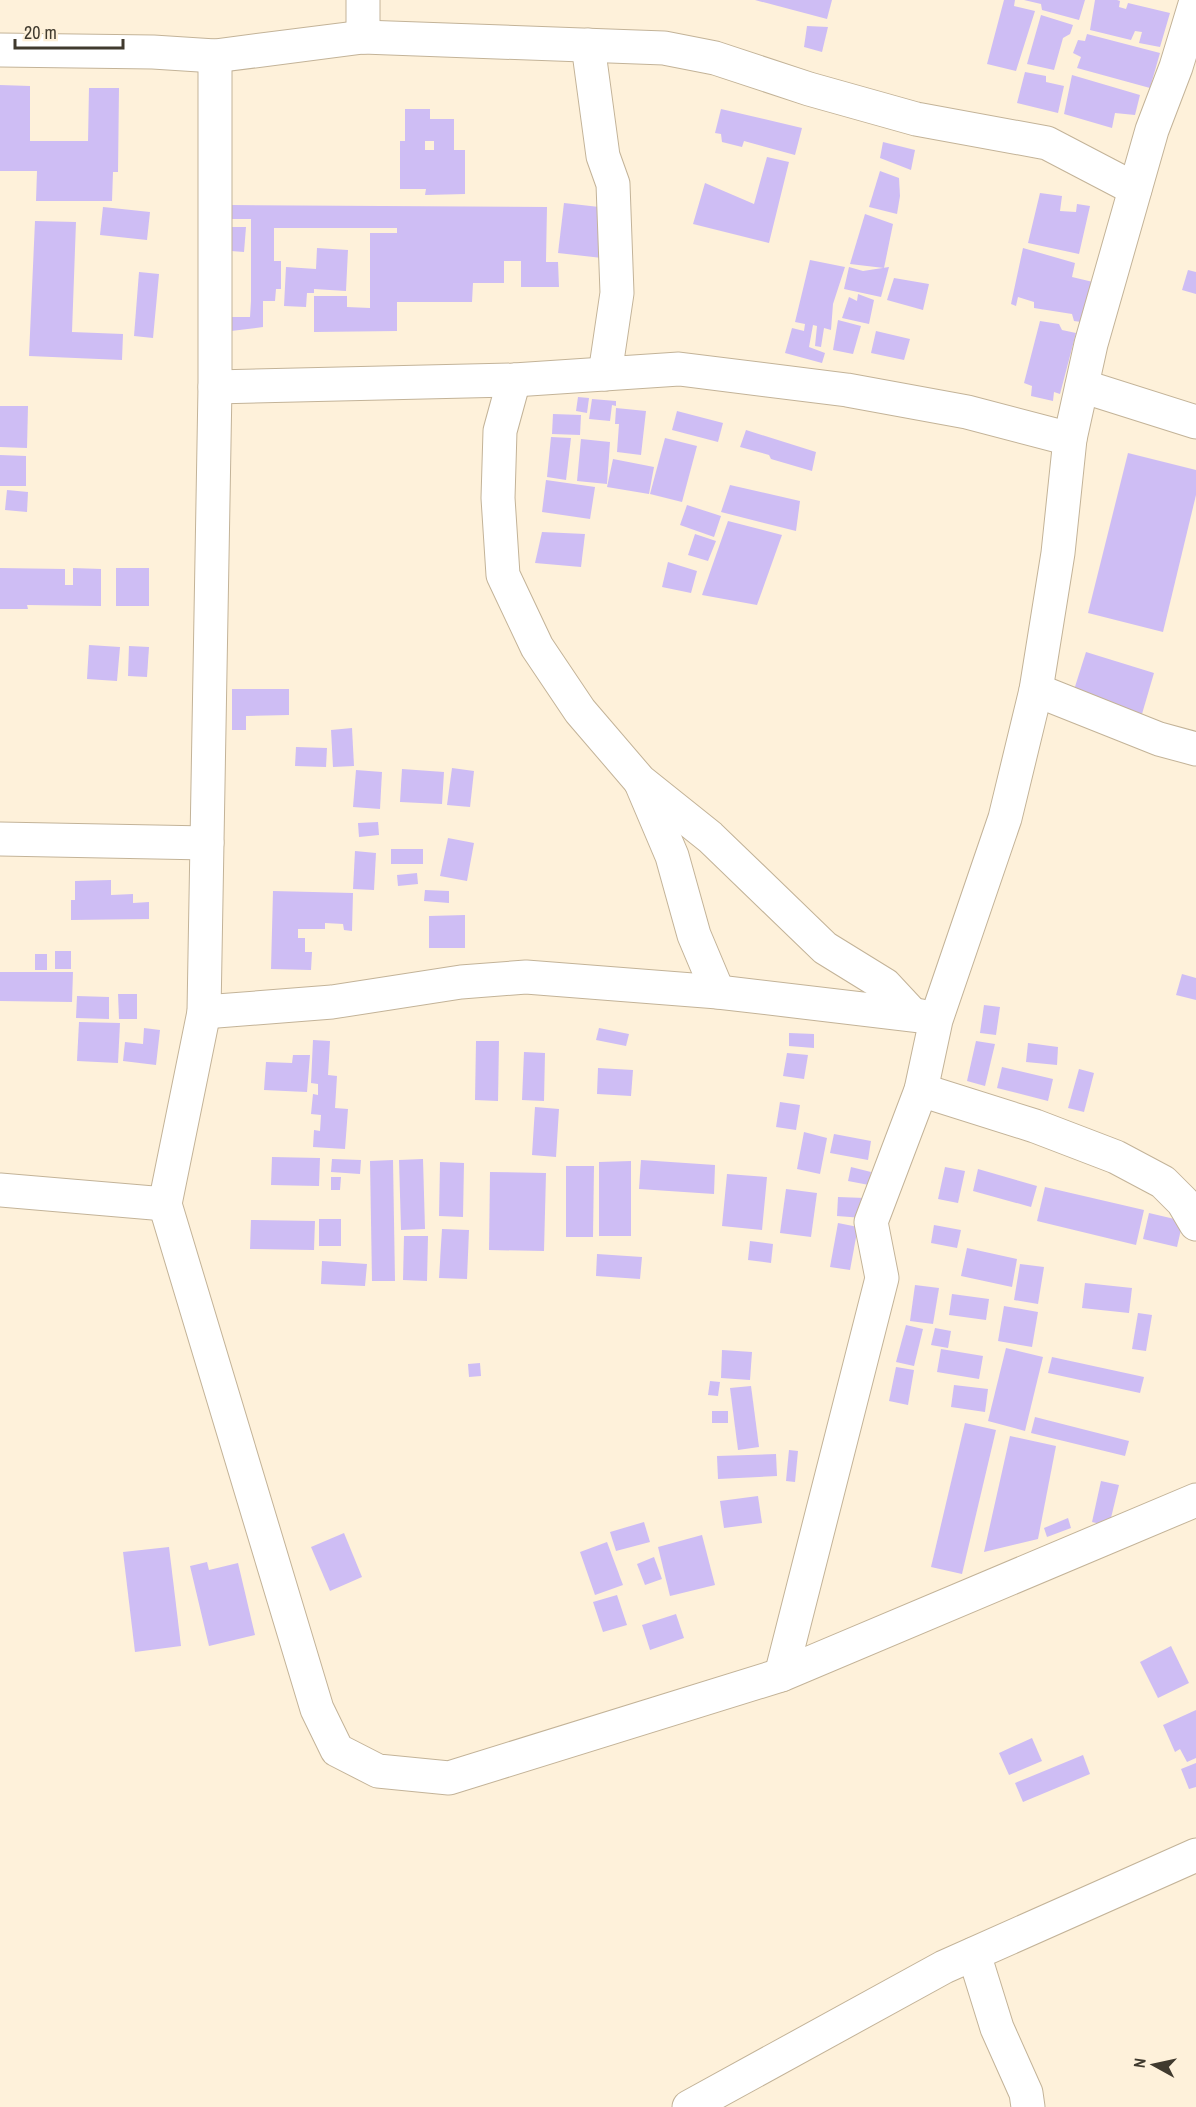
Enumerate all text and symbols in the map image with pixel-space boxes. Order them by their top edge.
scale bar [15,12,123,50]
text: 20 m [24,20,57,45]
north arrow [1124,2035,1184,2095]
text: N [1128,2057,1151,2069]

